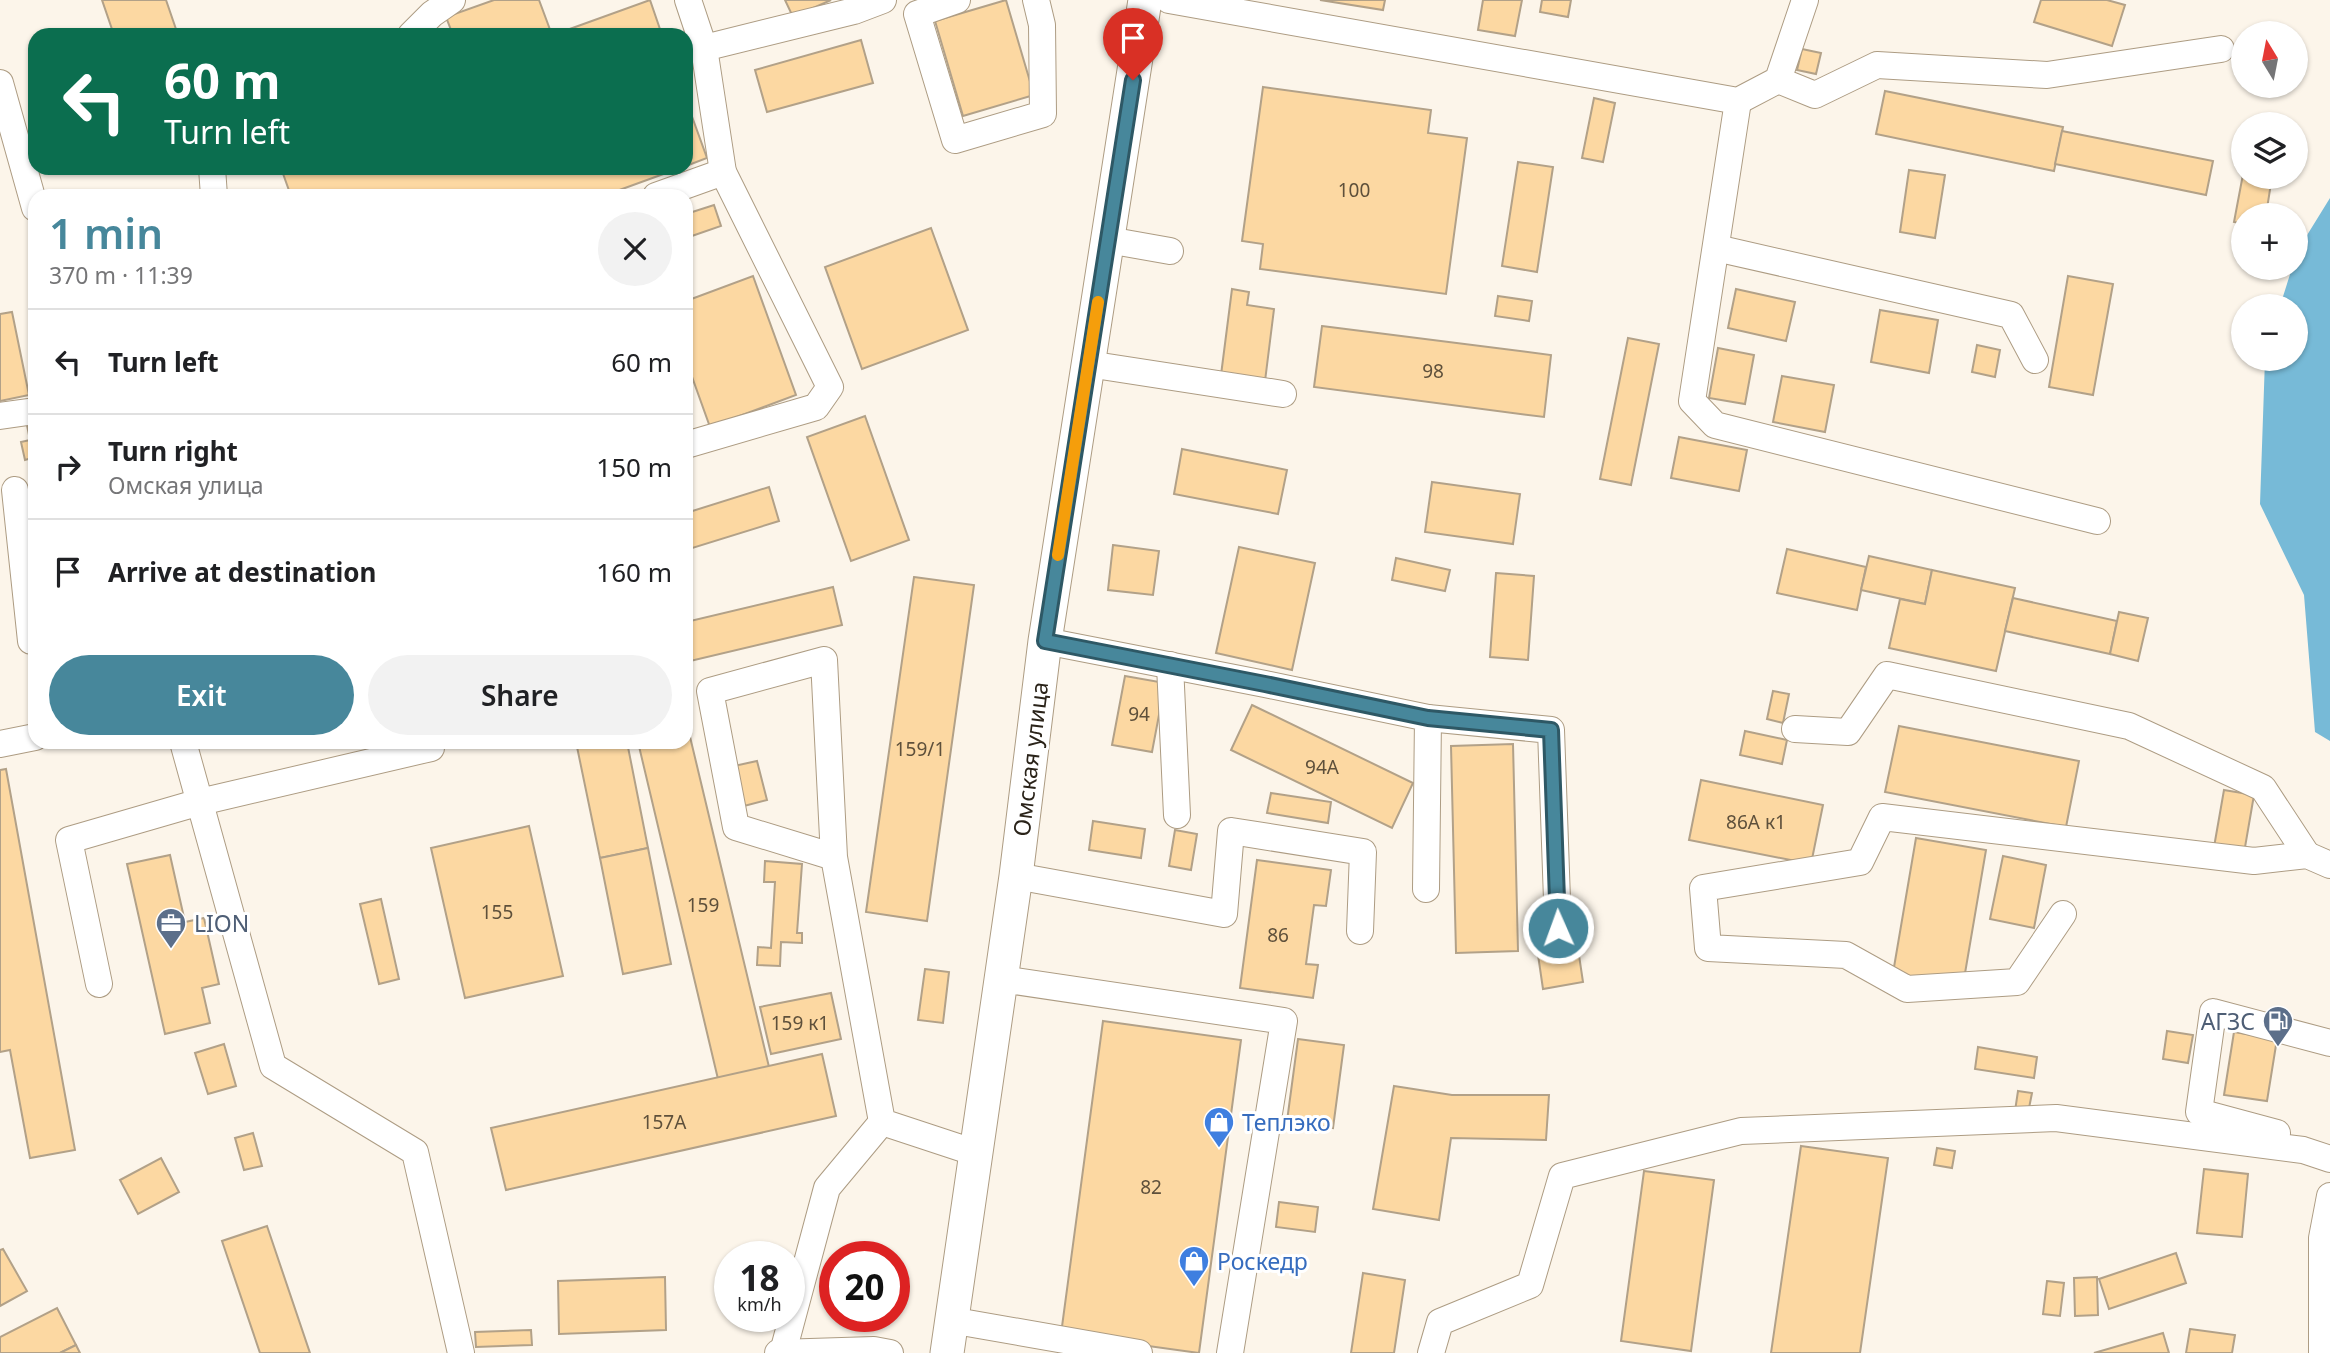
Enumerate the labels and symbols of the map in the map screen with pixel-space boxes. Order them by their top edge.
pin [1103,8,1163,80]
north arrow [2231,21,2308,98]
house number: 100 [1338,177,1370,203]
house number: 98 [1422,358,1444,384]
street label: Омская улица [1005,680,1055,838]
house number: 94 [1128,701,1150,727]
house number: 159/1 [895,736,945,762]
house number: 94А [1305,754,1340,780]
house number: 86А к1 [1726,809,1786,835]
position arrow [1521,891,1595,965]
house number: 159 [687,892,719,918]
house number: 155 [481,899,513,925]
office icon: LION [154,906,188,950]
place label: LION [194,907,249,939]
house number: 86 [1267,922,1289,948]
fuel station icon: АГЗС [2261,1004,2295,1048]
place label: АГЗС [2201,1005,2255,1037]
house number: 159 к1 [771,1010,829,1036]
shop icon: Теплэко [1202,1105,1236,1149]
place label: Теплэко [1242,1106,1331,1138]
house number: 157А [642,1109,687,1135]
house number: 82 [1140,1174,1162,1200]
speed limit sign: 20 [819,1241,910,1332]
shop icon: Роскедр [1177,1244,1211,1288]
place label: Роскедр [1217,1245,1308,1277]

